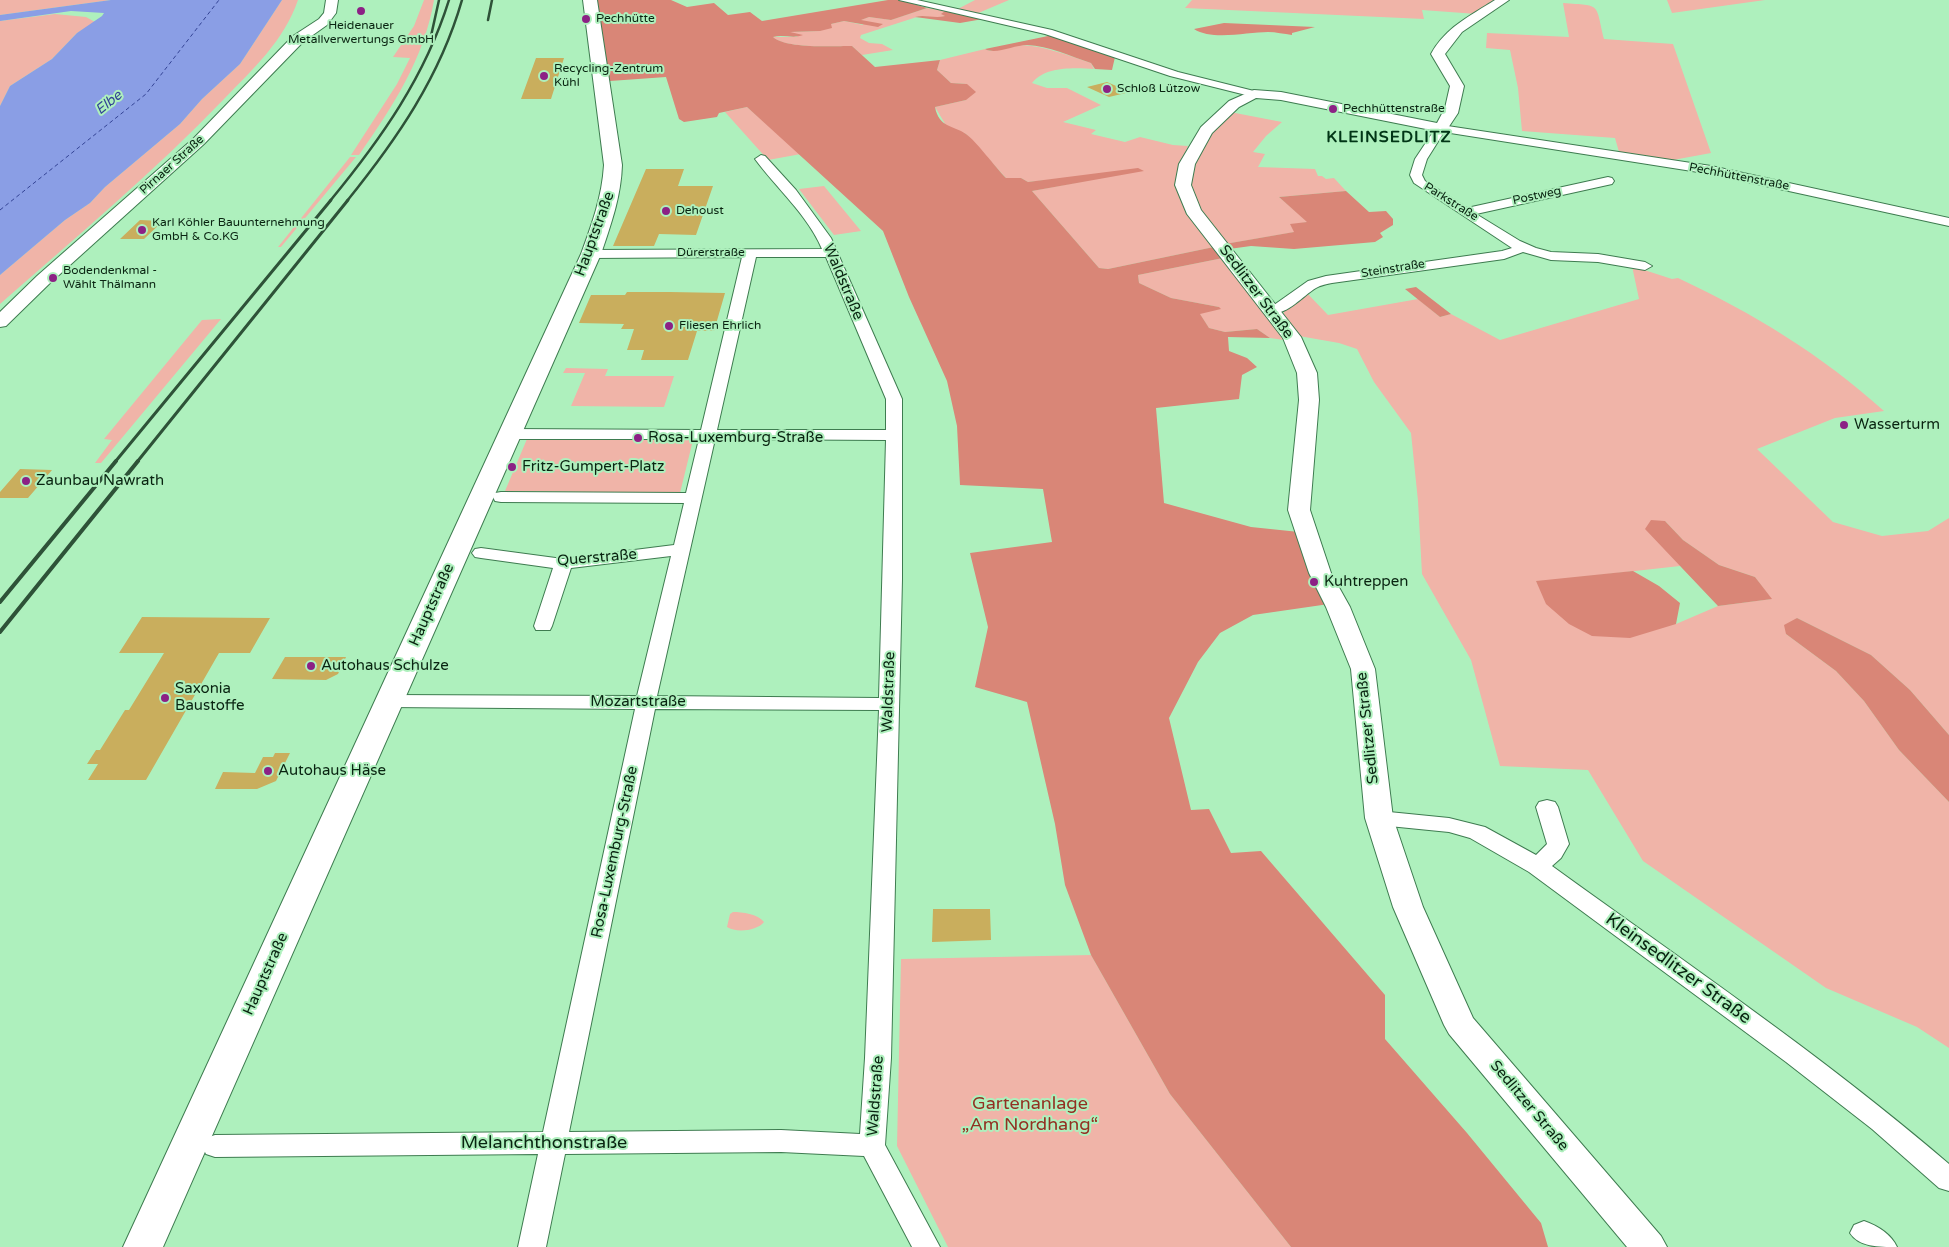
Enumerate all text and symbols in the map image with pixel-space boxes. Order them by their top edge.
marker: Heidenauer Metallverwertungs GmbH [355,5,367,17]
place label: Pechhütte [596,12,655,26]
marker: Pechhütte [580,13,592,25]
place label: Heidenauer Metallverwertungs GmbH [288,19,434,47]
place label: Recycling-Zentrum Kühl [554,62,663,90]
marker: Recycling-Zentrum Kühl [538,70,550,82]
place label: Schloß Lützow [1117,82,1200,96]
marker: Schloß Lützow [1101,83,1113,95]
water label: Elbe [92,87,126,119]
place label: Pechhüttenstraße [1343,102,1445,116]
marker: Pechhüttenstraße [1327,103,1339,115]
district label: KLEINSEDLITZ [1325,128,1453,148]
street label: Pirnaer Straße [137,132,207,198]
street label: Pechhüttenstraße [1688,160,1790,194]
street label: Parkstraße [1421,180,1481,224]
street label: Postweg [1511,184,1563,208]
street label: Hauptstraße [571,189,619,279]
place label: Dehoust [676,204,724,218]
marker: Dehoust [660,205,672,217]
place label: Karl Köhler Bauunternehmung GmbH & Co.KG [152,216,325,244]
marker: Karl Köhler Bauunternehmung GmbH & Co.KG [136,224,148,236]
street label: Waldstraße [819,241,867,323]
street label: Sedlitzer Straße [1215,242,1297,342]
street label: Dürerstraße [677,246,745,260]
street label: Steinstraße [1360,257,1426,281]
place label: Bodendenkmal - Wählt Thälmann [63,264,157,292]
marker: Bodendenkmal - Wählt Thälmann [47,272,59,284]
place label: Fliesen Ehrlich [679,319,761,333]
marker: Fliesen Ehrlich [663,320,675,332]
place label: Wasserturm [1854,416,1940,434]
marker: Wasserturm [1838,419,1850,431]
place label: Rosa-Luxemburg-Straße [648,429,823,447]
marker: Rosa-Luxemburg-Straße [632,432,644,444]
place label: Fritz-Gumpert-Platz [522,458,664,476]
marker: Fritz-Gumpert-Platz [506,461,518,473]
place label: Zaunbau Nawrath [36,472,164,490]
marker: Zaunbau Nawrath [20,475,32,487]
street label: Querstraße [556,546,638,570]
street label: Hauptstraße [406,561,458,649]
place label: Kuhtreppen [1324,573,1408,591]
marker: Kuhtreppen [1308,576,1320,588]
street label: Waldstraße [879,651,899,733]
place label: Autohaus Schulze [321,657,449,675]
marker: Autohaus Schulze [305,660,317,672]
street label: Sedlitzer Straße [1353,671,1383,785]
place label: Saxonia Baustoffe [175,680,244,715]
marker: Saxonia Baustoffe [159,692,171,704]
street label: Mozartstraße [590,693,686,711]
place label: Autohaus Häse [278,762,386,780]
street label: Rosa-Luxemburg-Straße [588,764,642,940]
marker: Autohaus Häse [262,765,274,777]
street label: Kleinsedlitzer Straße [1601,909,1755,1029]
street label: Hauptstraße [240,930,292,1018]
street label: Waldstraße [864,1055,888,1137]
street label: Sedlitzer Straße [1486,1057,1572,1155]
park label: Gartenanlage „Am Nordhang“ [962,1093,1098,1136]
street label: Melanchthonstraße [461,1132,627,1154]

